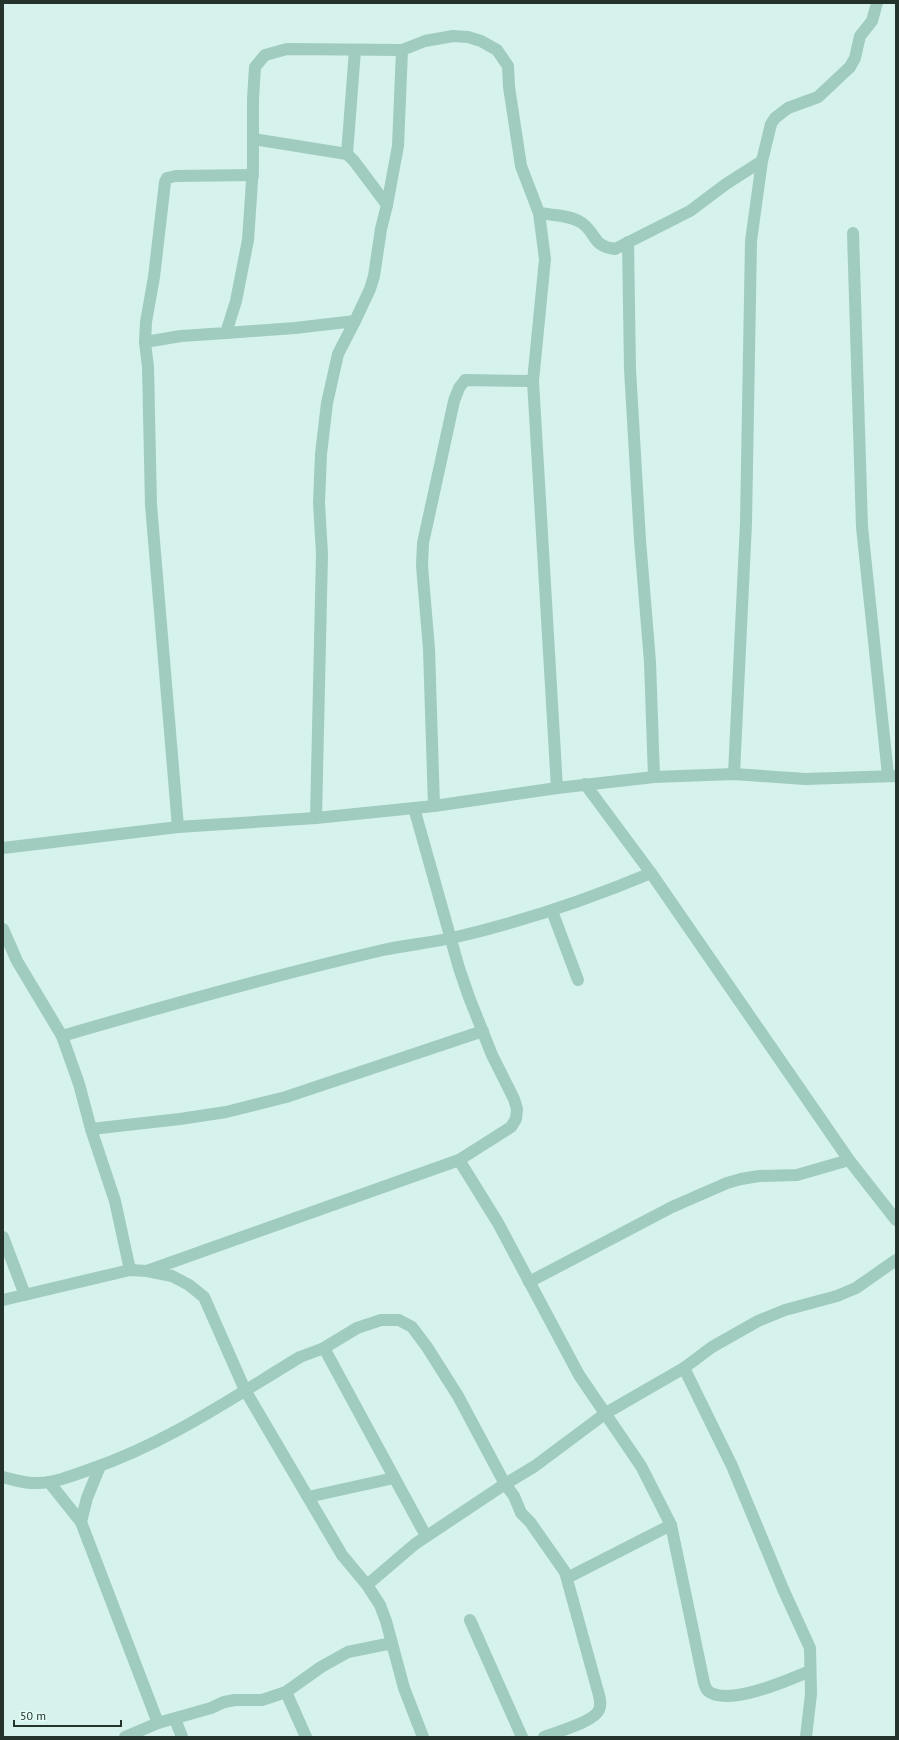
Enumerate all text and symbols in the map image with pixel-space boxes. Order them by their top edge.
scale bar [14,1702,121,1728]
text: 50 m [20,1708,46,1723]

